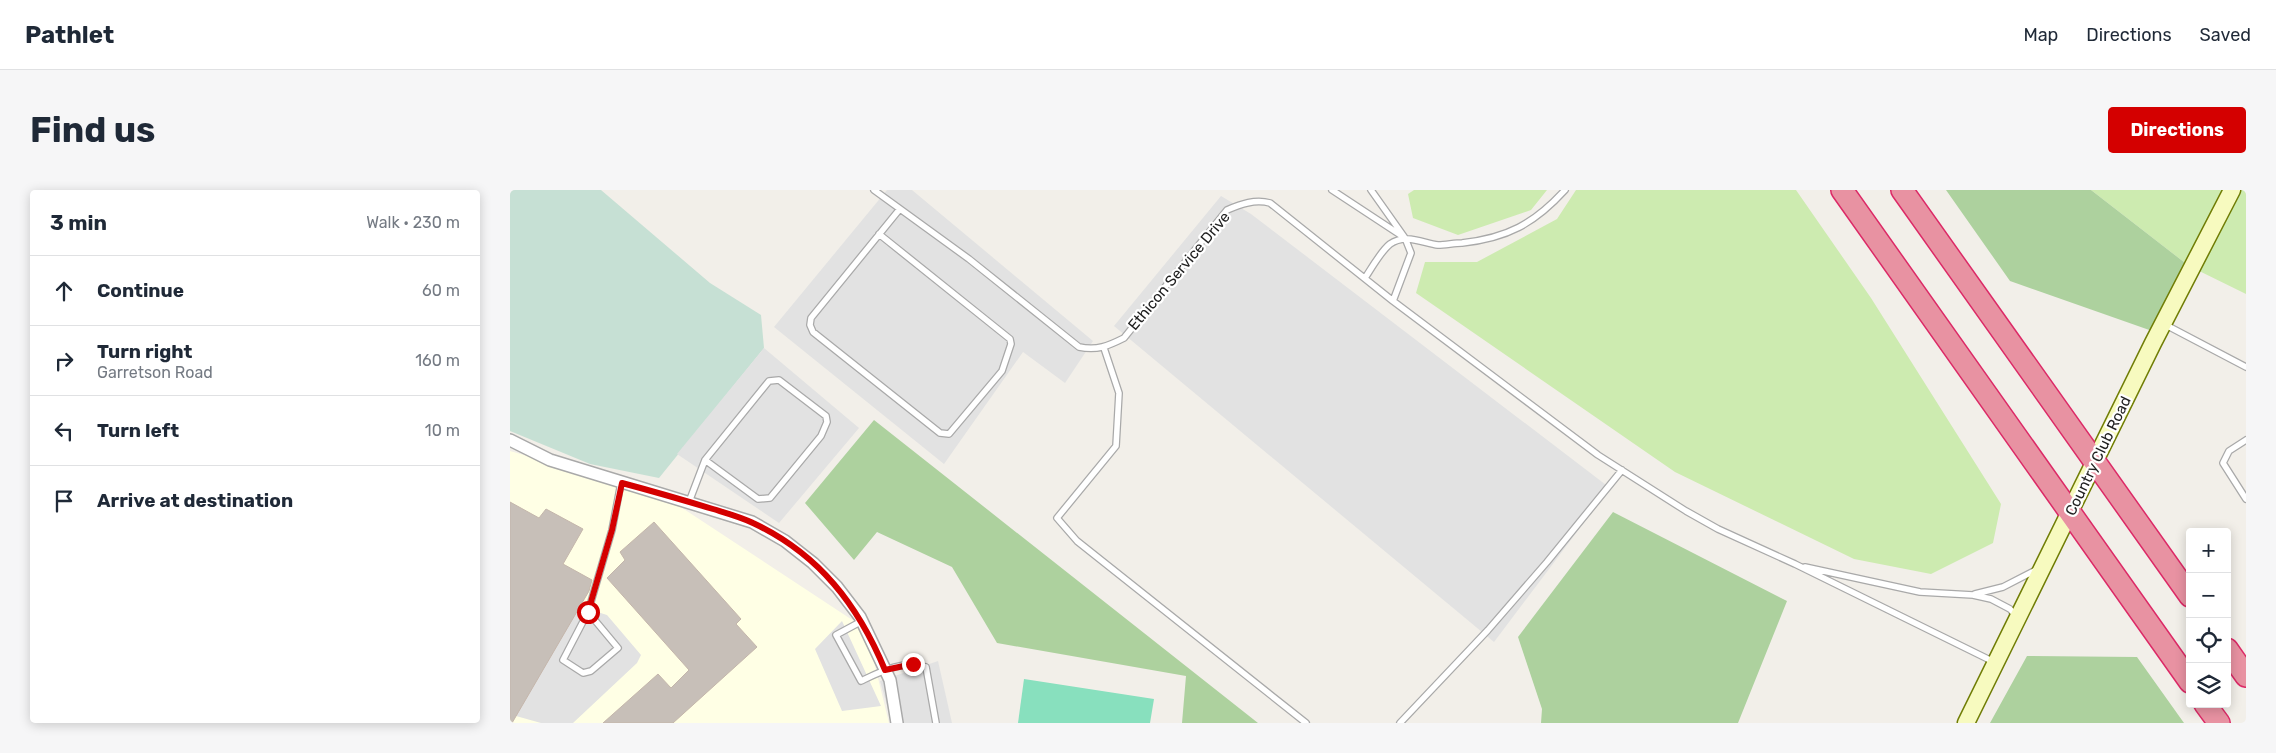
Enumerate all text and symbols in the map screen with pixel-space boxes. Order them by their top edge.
text: Pathlet [25,21,114,49]
text: Map [2023,24,2058,46]
text: Directions [2086,24,2172,46]
text: Saved [2200,24,2251,46]
button: Directions [2108,107,2246,153]
text: Find us [30,109,155,151]
street label: Ethicon Service Drive [1124,208,1234,334]
text: 3 min [50,210,107,235]
text: Walk · 230 m [366,213,460,232]
icon: ahead [50,277,78,305]
text: Continue [97,279,184,302]
text: 60 m [422,281,460,300]
text: Turn right [97,340,192,363]
icon: right [50,347,78,375]
text: 160 m [415,351,460,370]
text: Garretson Road [97,363,213,382]
street label: Country Club Road [2061,393,2135,519]
icon: left [50,417,78,445]
text: Turn left [97,419,179,442]
text: 10 m [425,421,460,440]
icon: arrive [50,487,78,515]
text: Arrive at destination [97,489,293,512]
map controls [2186,528,2231,708]
button: + [2186,528,2231,573]
button: − [2186,573,2231,618]
route start [577,601,600,624]
button: locate [2186,618,2231,663]
route end [902,653,925,676]
button: layers [2186,663,2231,708]

